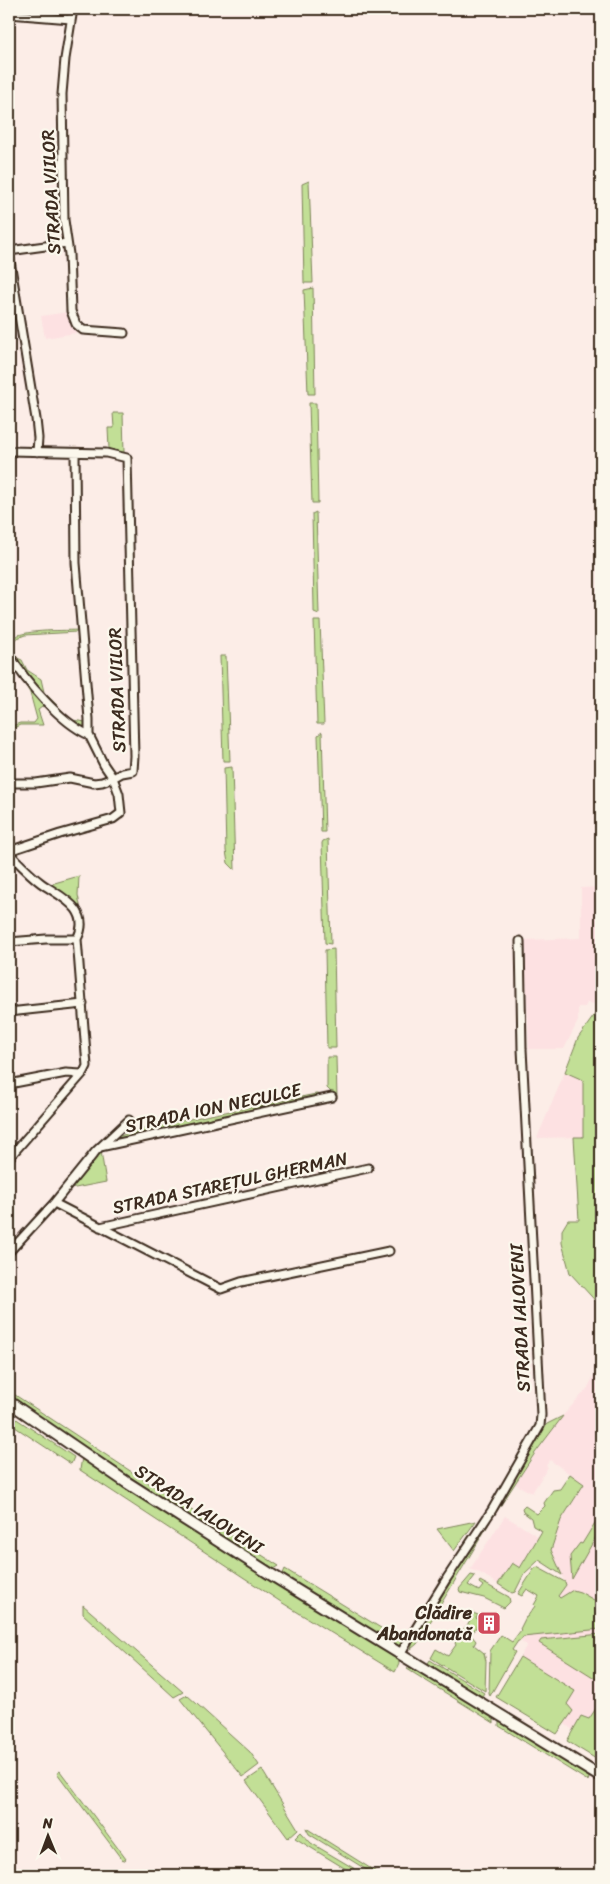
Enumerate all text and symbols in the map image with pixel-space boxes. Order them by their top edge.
street label: STRADA VIILOR [32,129,70,255]
street label: STRADA VIILOR [99,627,135,753]
street label: STRADA ION NECULCE [122,1073,305,1142]
street label: STRADA STAREȚUL GHERMAN [109,1142,351,1224]
street label: STRADA IALOVENI [500,1241,540,1393]
street label: STRADA IALOVENI [128,1455,271,1564]
place label: Clădire Abandonată [376,1597,473,1650]
building icon: Clădire Abandonată [476,1610,502,1636]
text: N [42,1811,53,1836]
north arrow [22,1812,72,1862]

